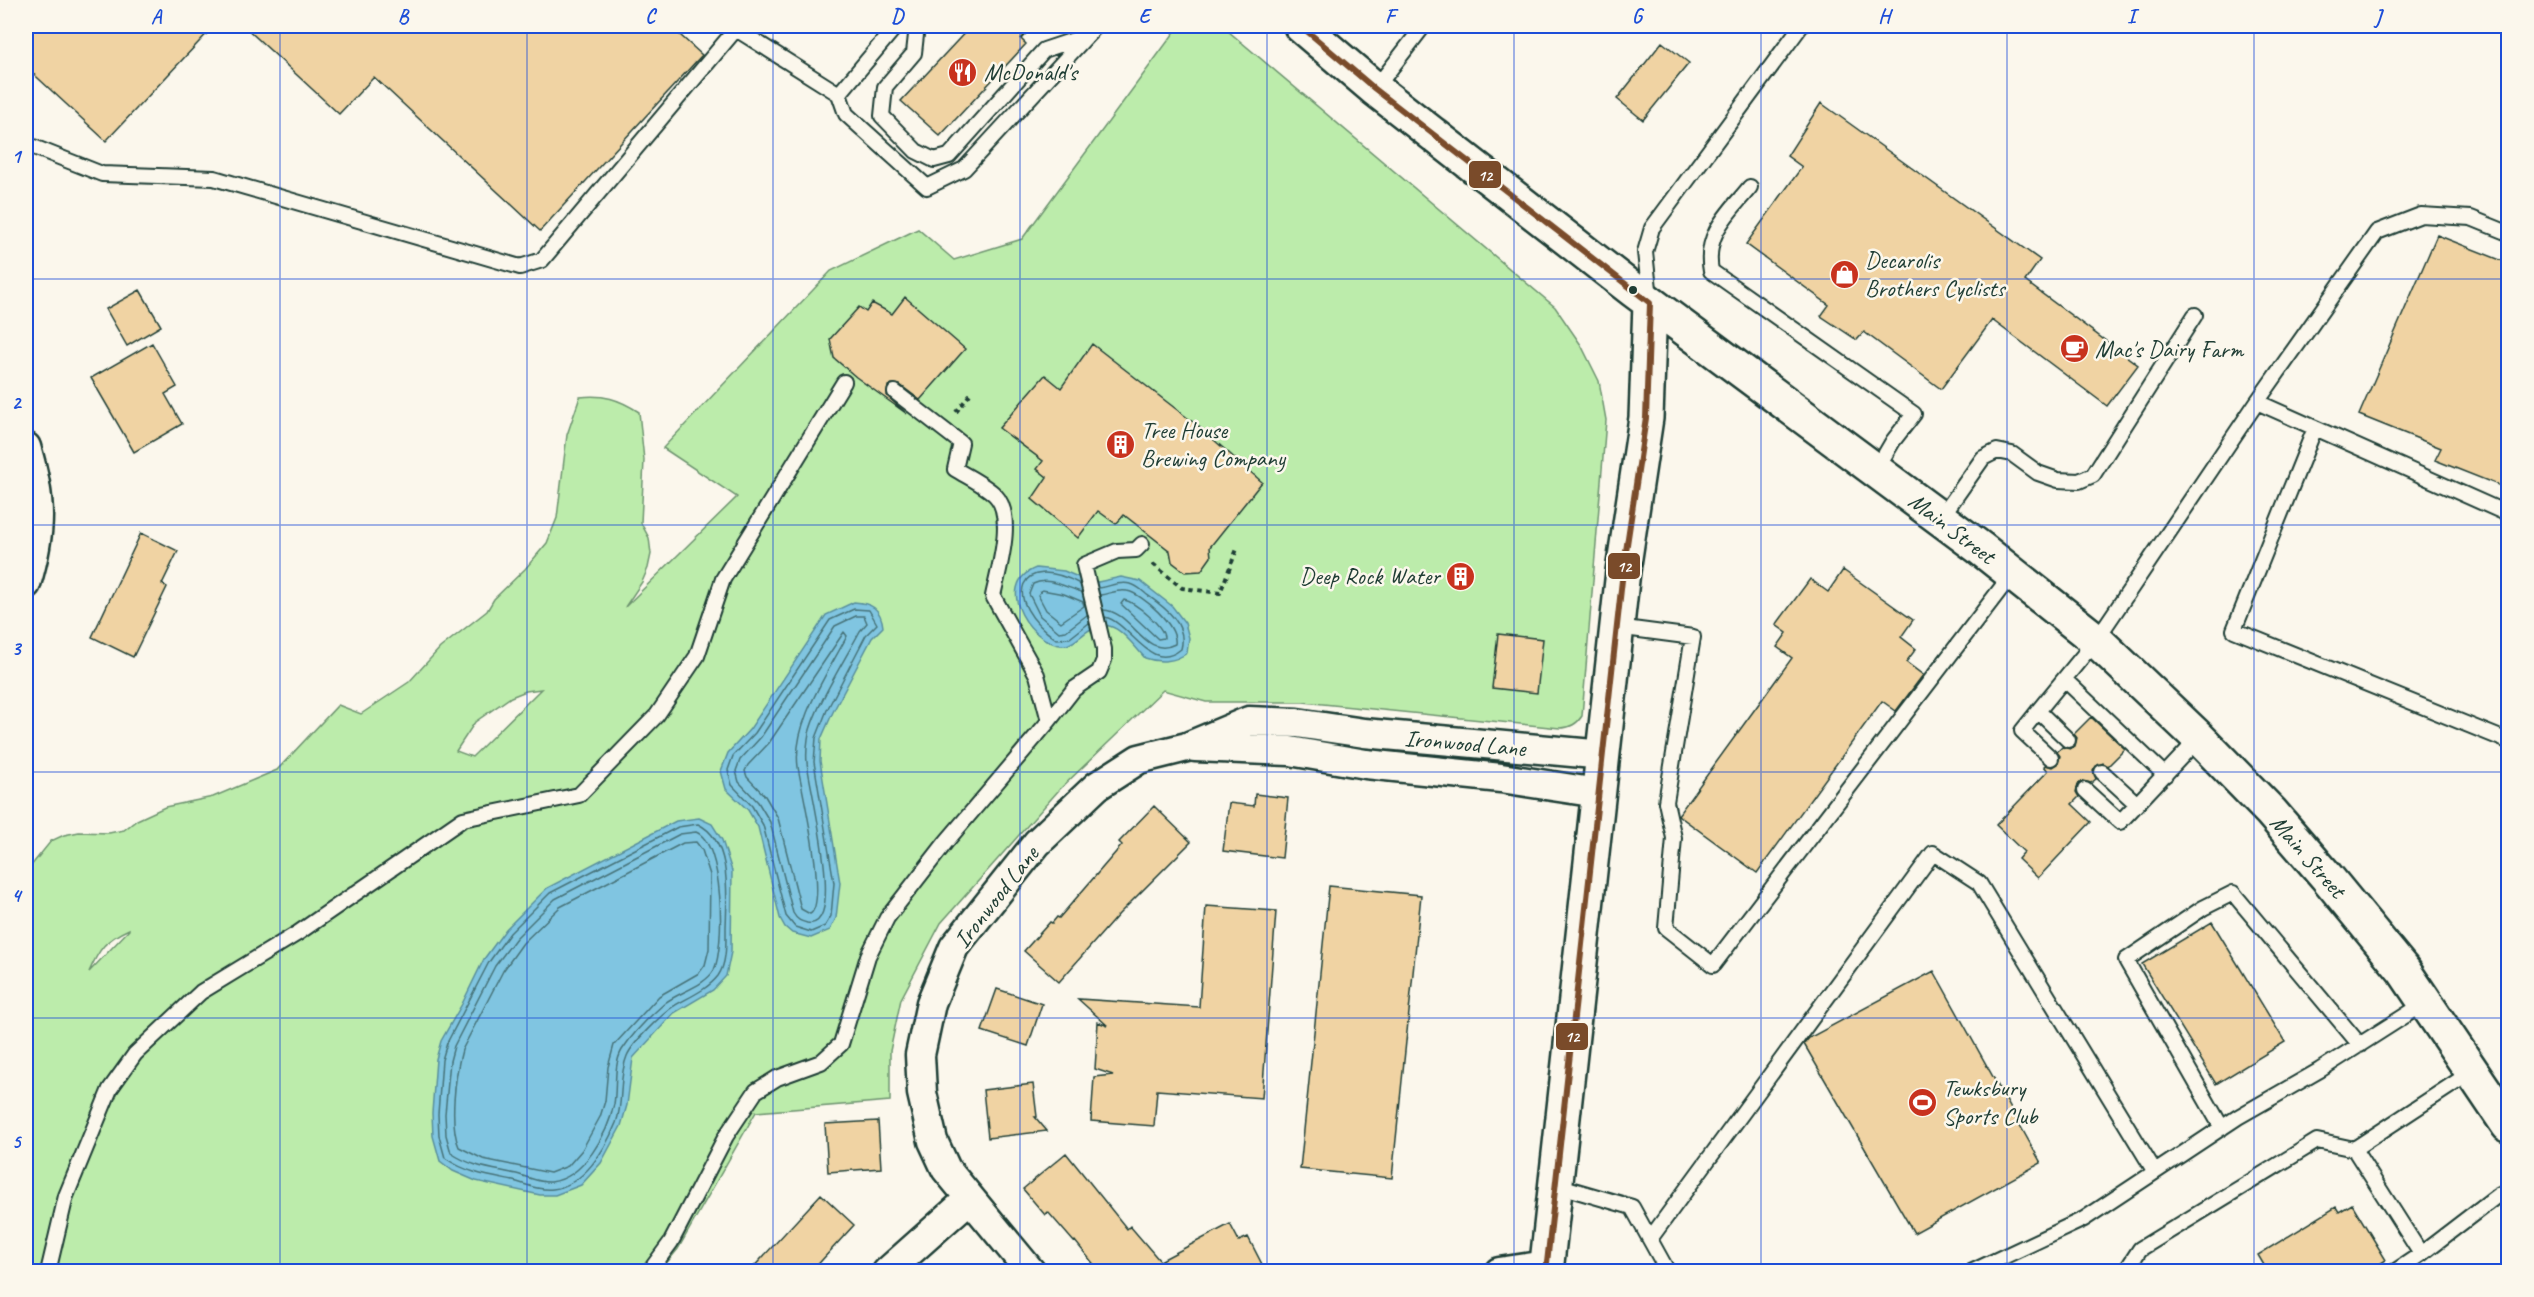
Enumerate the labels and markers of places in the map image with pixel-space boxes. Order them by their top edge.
restaurant icon: McDonald's [947,56,979,88]
place label: McDonald's [984,57,1080,87]
place label: Decarolis Brothers Cyclists [1865,245,2007,303]
shop icon: Decarolis Brothers Cyclists [1828,258,1860,290]
unlabelled marker [1627,284,1639,296]
cafe icon: Mac's Dairy Farm [2058,333,2090,365]
place label: Mac's Dairy Farm [2095,334,2245,364]
place label: Tree House Brewing Company [1141,415,1287,473]
building icon: Tree House Brewing Company [1104,428,1136,460]
building icon: Deep Rock Water [1445,560,1477,592]
place label: Deep Rock Water [1300,561,1442,591]
place label: Tewksbury Sports Club [1943,1073,2039,1131]
sports icon: Tewksbury Sports Club [1906,1086,1938,1118]

